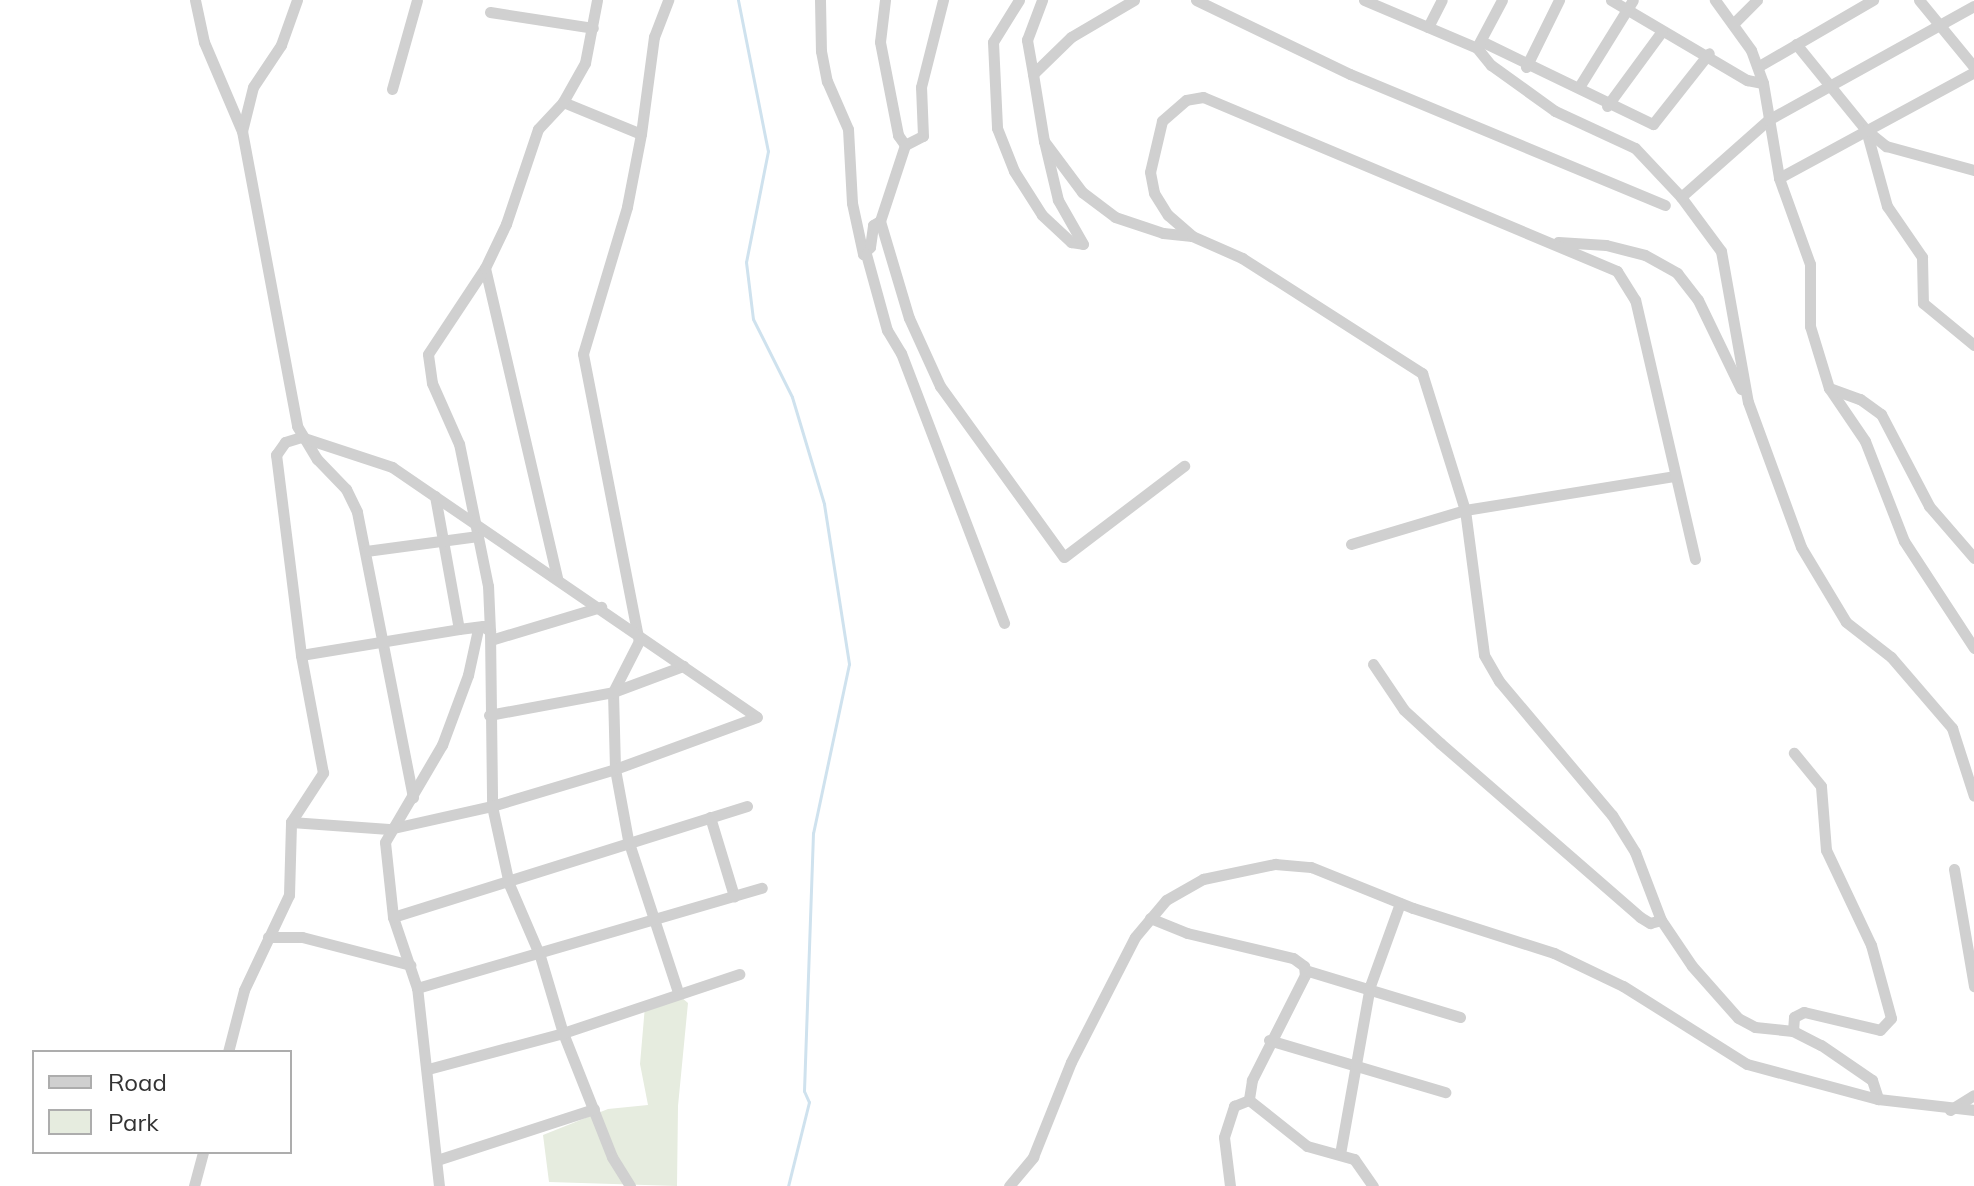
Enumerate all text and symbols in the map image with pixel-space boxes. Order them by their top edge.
legend [32,1050,292,1154]
text: Road [108,1067,167,1097]
text: Park [108,1107,159,1137]

